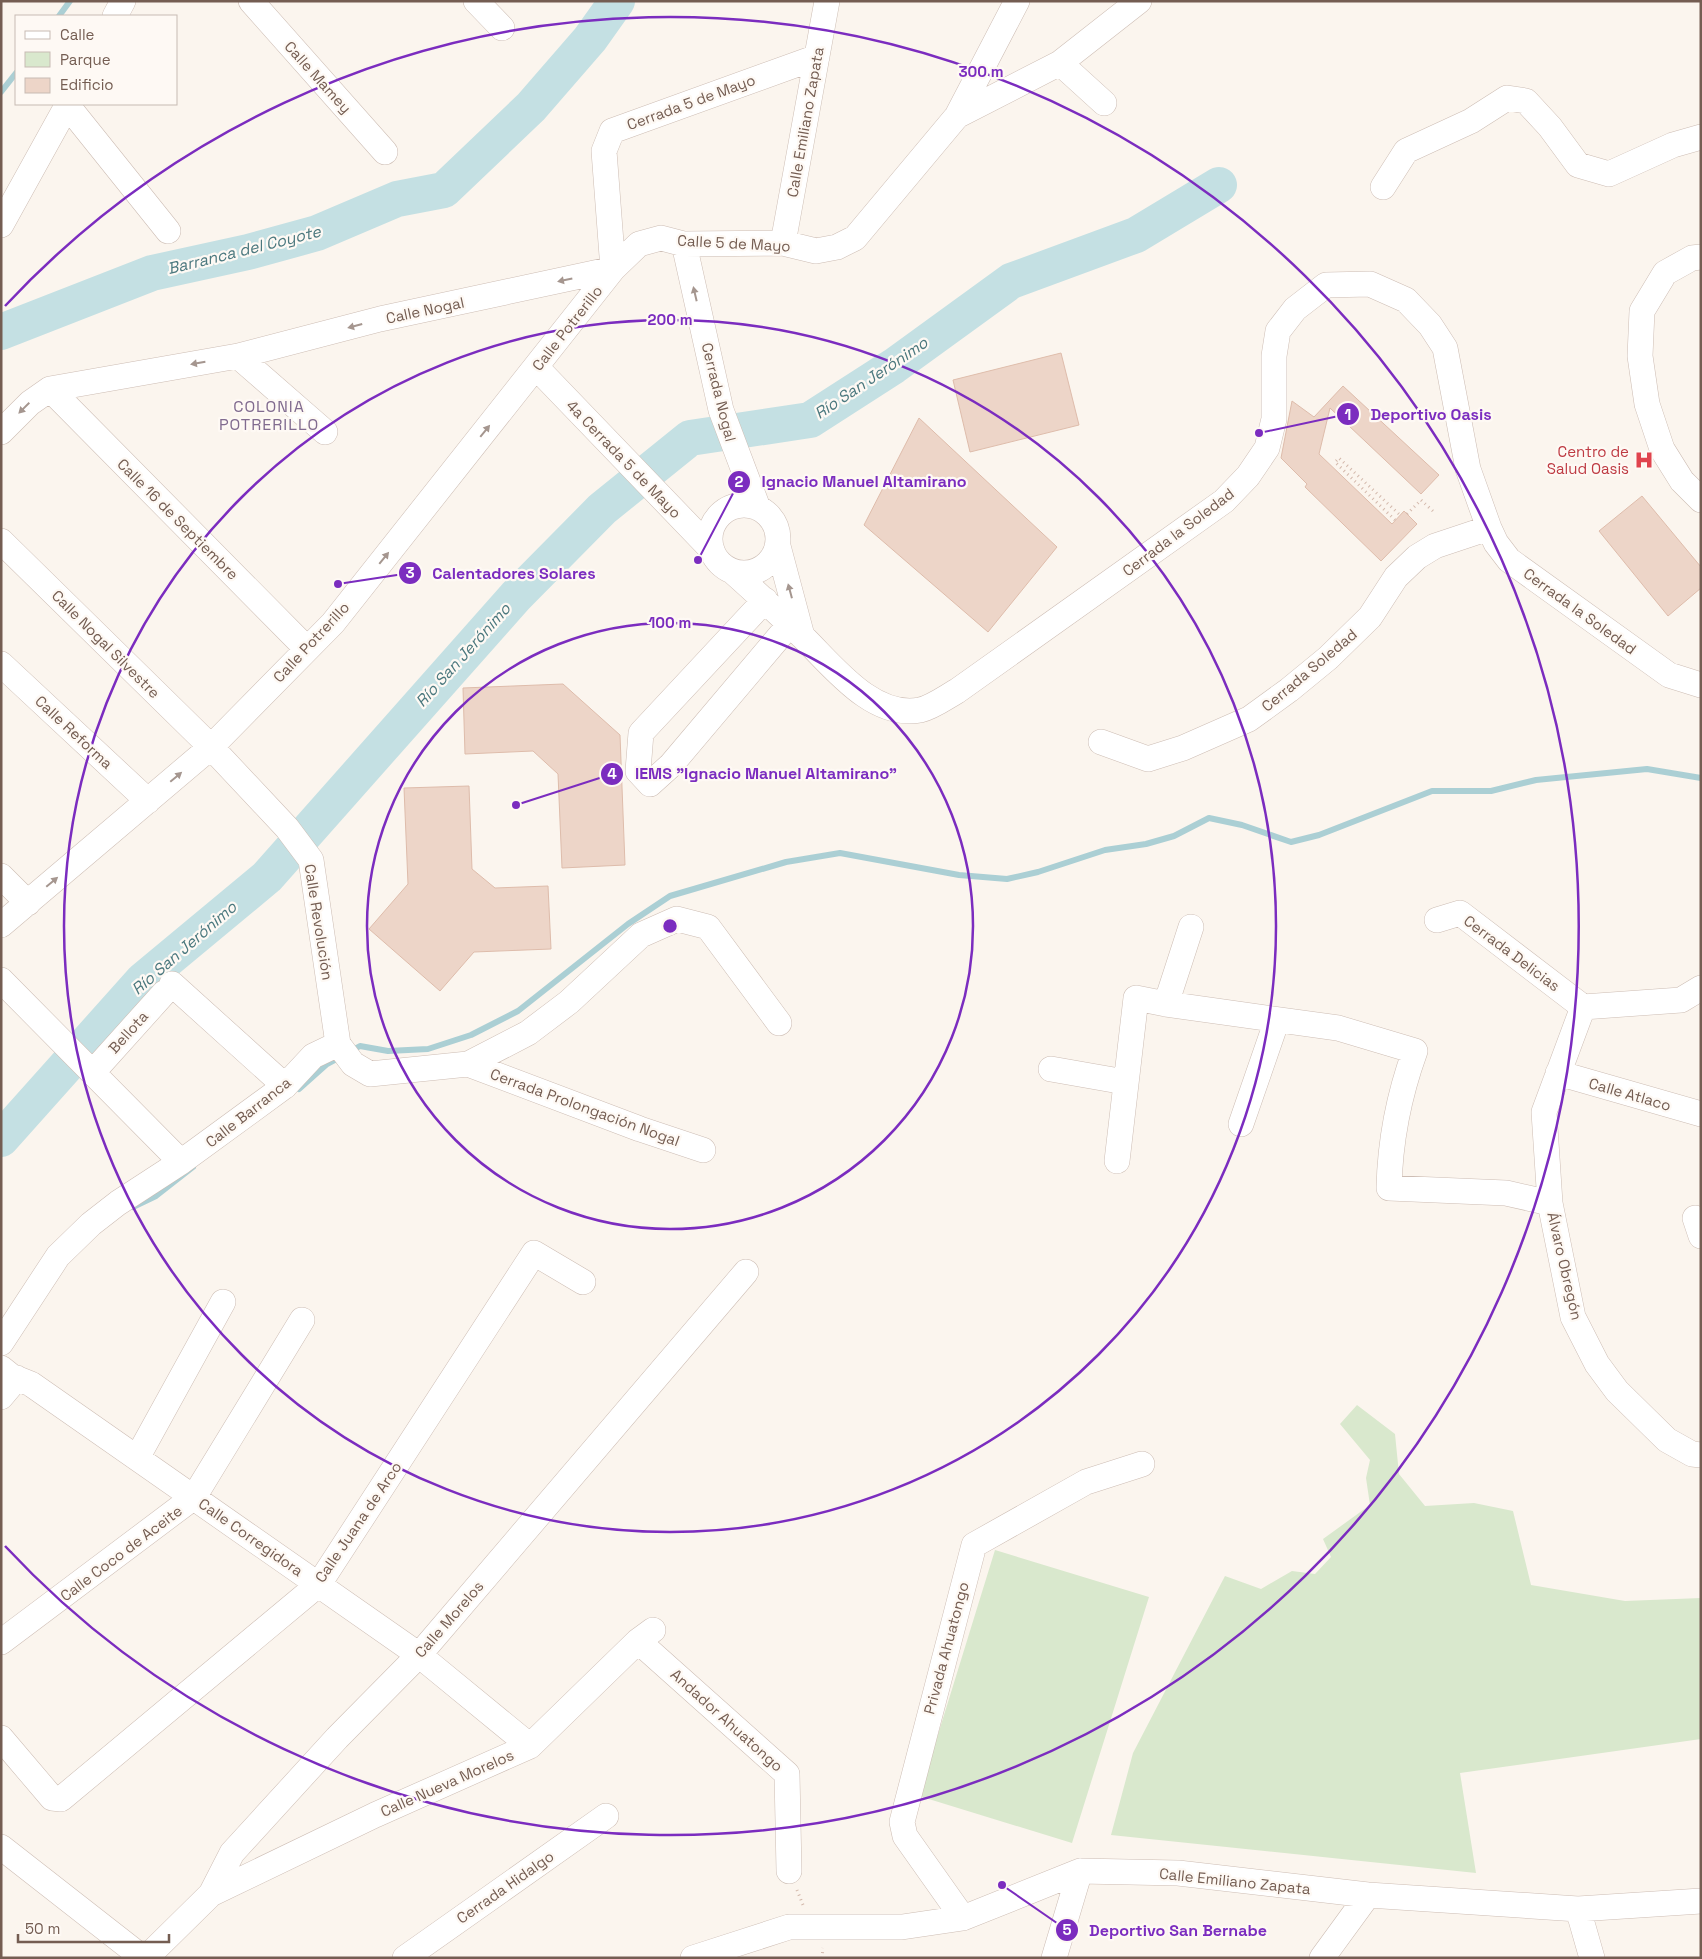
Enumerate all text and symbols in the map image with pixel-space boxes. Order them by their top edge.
legend [15,15,178,105]
text: Calle [60,25,95,44]
street label: Calle Mamey [281,37,355,117]
street label: Calle Emiliano Zapata [782,45,828,199]
text: Parque [60,50,111,69]
text: 300 m [958,62,1004,81]
street label: Cerrada 5 de Mayo [624,70,758,134]
text: Edificio [60,75,114,94]
water label: Barranca del Coyote [165,221,323,279]
street label: Calle 5 de Mayo [677,231,791,255]
one-way arrow [557,276,573,284]
street label: Calle Potrerillo [528,281,606,375]
one-way arrow [691,287,699,302]
street label: Calle Nogal [384,292,466,328]
text: 200 m [648,310,692,329]
one-way arrow [348,322,363,330]
water label: Río San Jerónimo [810,332,933,424]
street label: Cerrada Nogal [698,341,740,443]
one-way arrow [189,360,205,368]
district label: COLONIA POTRERILLO [219,396,319,435]
street label: 4a Cerrada 5 de Mayo [563,396,685,522]
callout: Deportivo Oasis [1336,399,1502,430]
one-way arrow [18,402,30,414]
text: Deportivo Oasis [1370,404,1492,425]
text: 1 [1345,405,1351,424]
one-way arrow [480,425,491,438]
place label: Centro de Salud Oasis [1547,442,1629,478]
hospital icon: Centro de Salud Oasis [1633,449,1655,471]
street label: Calle 16 de Septiembre [113,454,243,584]
callout: Ignacio Manuel Altamirano [726,466,977,497]
text: Ignacio Manuel Altamirano [761,471,967,492]
text: 2 [735,472,744,491]
street label: Cerrada la Soledad [1118,484,1238,580]
one-way arrow [379,552,390,565]
callout: Calentadores Solares [398,557,606,588]
text: 3 [405,563,415,582]
text: Calentadores Solares [432,563,596,584]
street label: Cerrada la Soledad [1520,564,1640,658]
one-way arrow [786,584,794,599]
street label: Calle Nogal Silvestre [48,586,164,702]
street label: Calle Potrerillo [269,598,353,686]
water label: Río San Jerónimo [411,598,516,711]
text: 100 m [649,613,691,632]
street label: Cerrada Soledad [1257,625,1361,715]
street label: Calle Reforma [31,691,117,773]
callout: IEMS "Ignacio Manuel Altamirano" [600,758,907,789]
text: IEMS "Ignacio Manuel Altamirano" [635,763,897,784]
text: 4 [607,764,617,783]
one-way arrow [170,772,182,783]
street label: Calle Revolución [300,863,338,981]
one-way arrow [46,877,58,888]
water label: Río San Jerónimo [127,896,242,999]
street label: Cerrada Delicias [1460,911,1564,995]
centre of rings [661,917,679,935]
street label: Bellota [104,1007,152,1057]
street label: Cerrada Prolongación Nogal [488,1064,682,1150]
street label: Calle Barranca [201,1072,295,1151]
street label: Calle Atlaco [1587,1073,1673,1115]
street label: Álvaro Obregón [1543,1210,1587,1322]
street label: Calle Juana de Arco [311,1458,405,1586]
street label: Calle Corregidora [195,1494,307,1580]
street label: Calle Coco de Aceite [56,1501,186,1605]
street label: Calle Morelos [410,1577,488,1661]
street label: Privada Ahuatongo [919,1580,973,1716]
street label: Andador Ahuatongo [667,1664,787,1776]
street label: Calle Nueva Morelos [377,1745,517,1821]
street label: Cerrada Hidalgo [453,1846,557,1928]
street label: Calle Emiliano Zapata [1158,1864,1312,1898]
scale bar [18,1912,169,1944]
callout: Deportivo San Bernabe [1055,1915,1277,1946]
text: 50 m [25,1919,60,1938]
text: 5 [1062,1920,1072,1939]
text: Deportivo San Bernabe [1089,1920,1267,1941]

